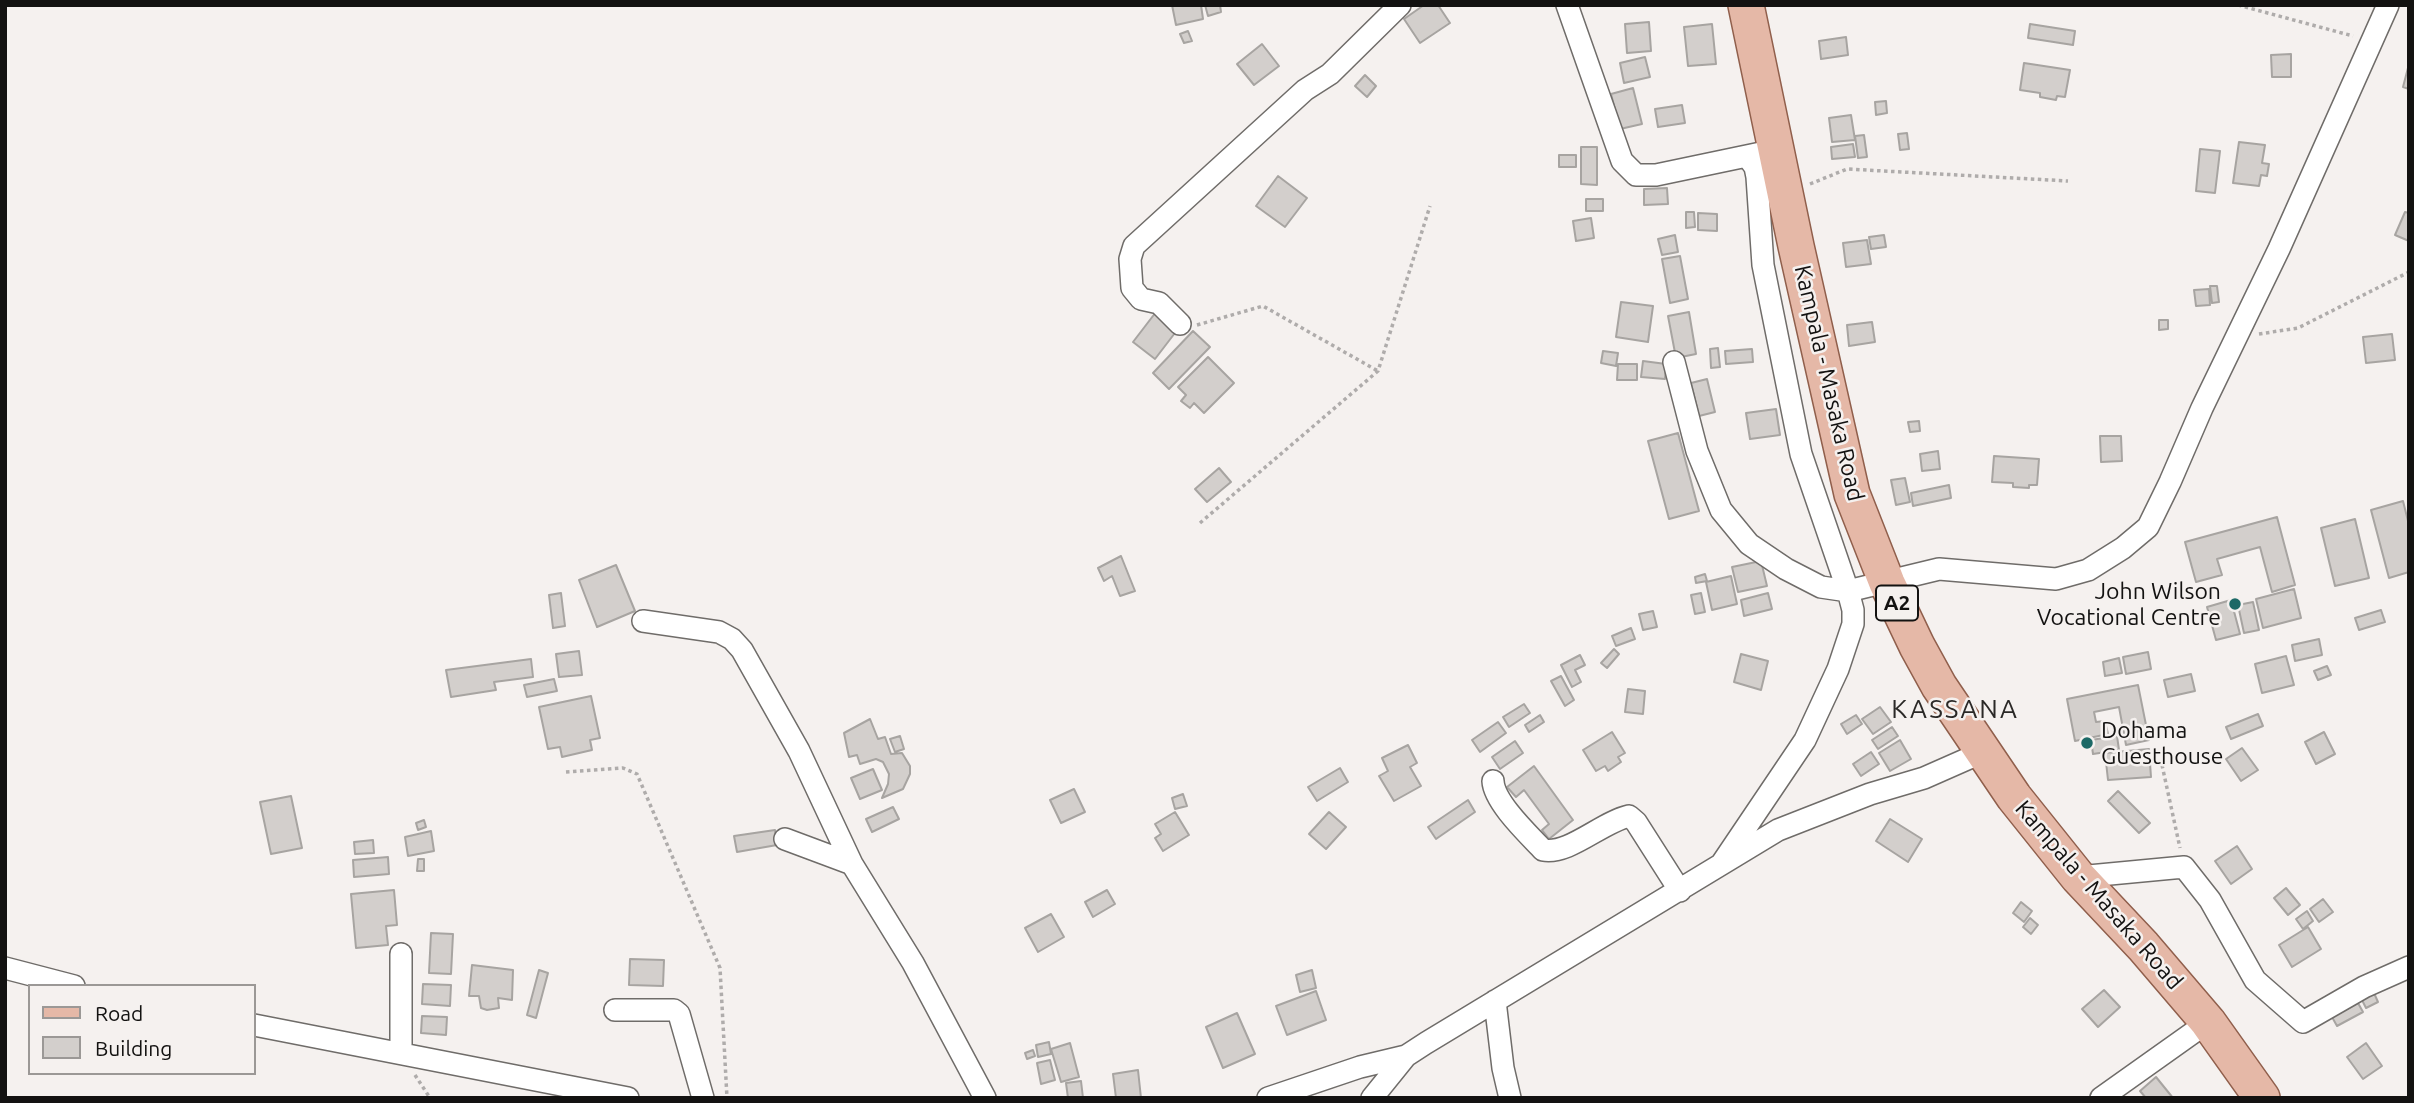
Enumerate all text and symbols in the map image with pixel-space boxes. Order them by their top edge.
street label: Kampala - Masaka Road [1788,262,1870,504]
place label: John Wilson Vocational Centre [2037,577,2221,631]
road number: A2 [1876,586,1918,620]
marker: John Wilson Vocational Centre [2227,596,2243,612]
district label: KASSANA [1892,693,2018,725]
place label: Dohama Guesthouse [2101,716,2223,770]
marker: Dohama Guesthouse [2079,735,2095,751]
street label: Kampala - Masaka Road [2009,795,2189,995]
legend [28,984,256,1075]
text: Road [95,1001,143,1025]
text: Building [95,1036,172,1060]

